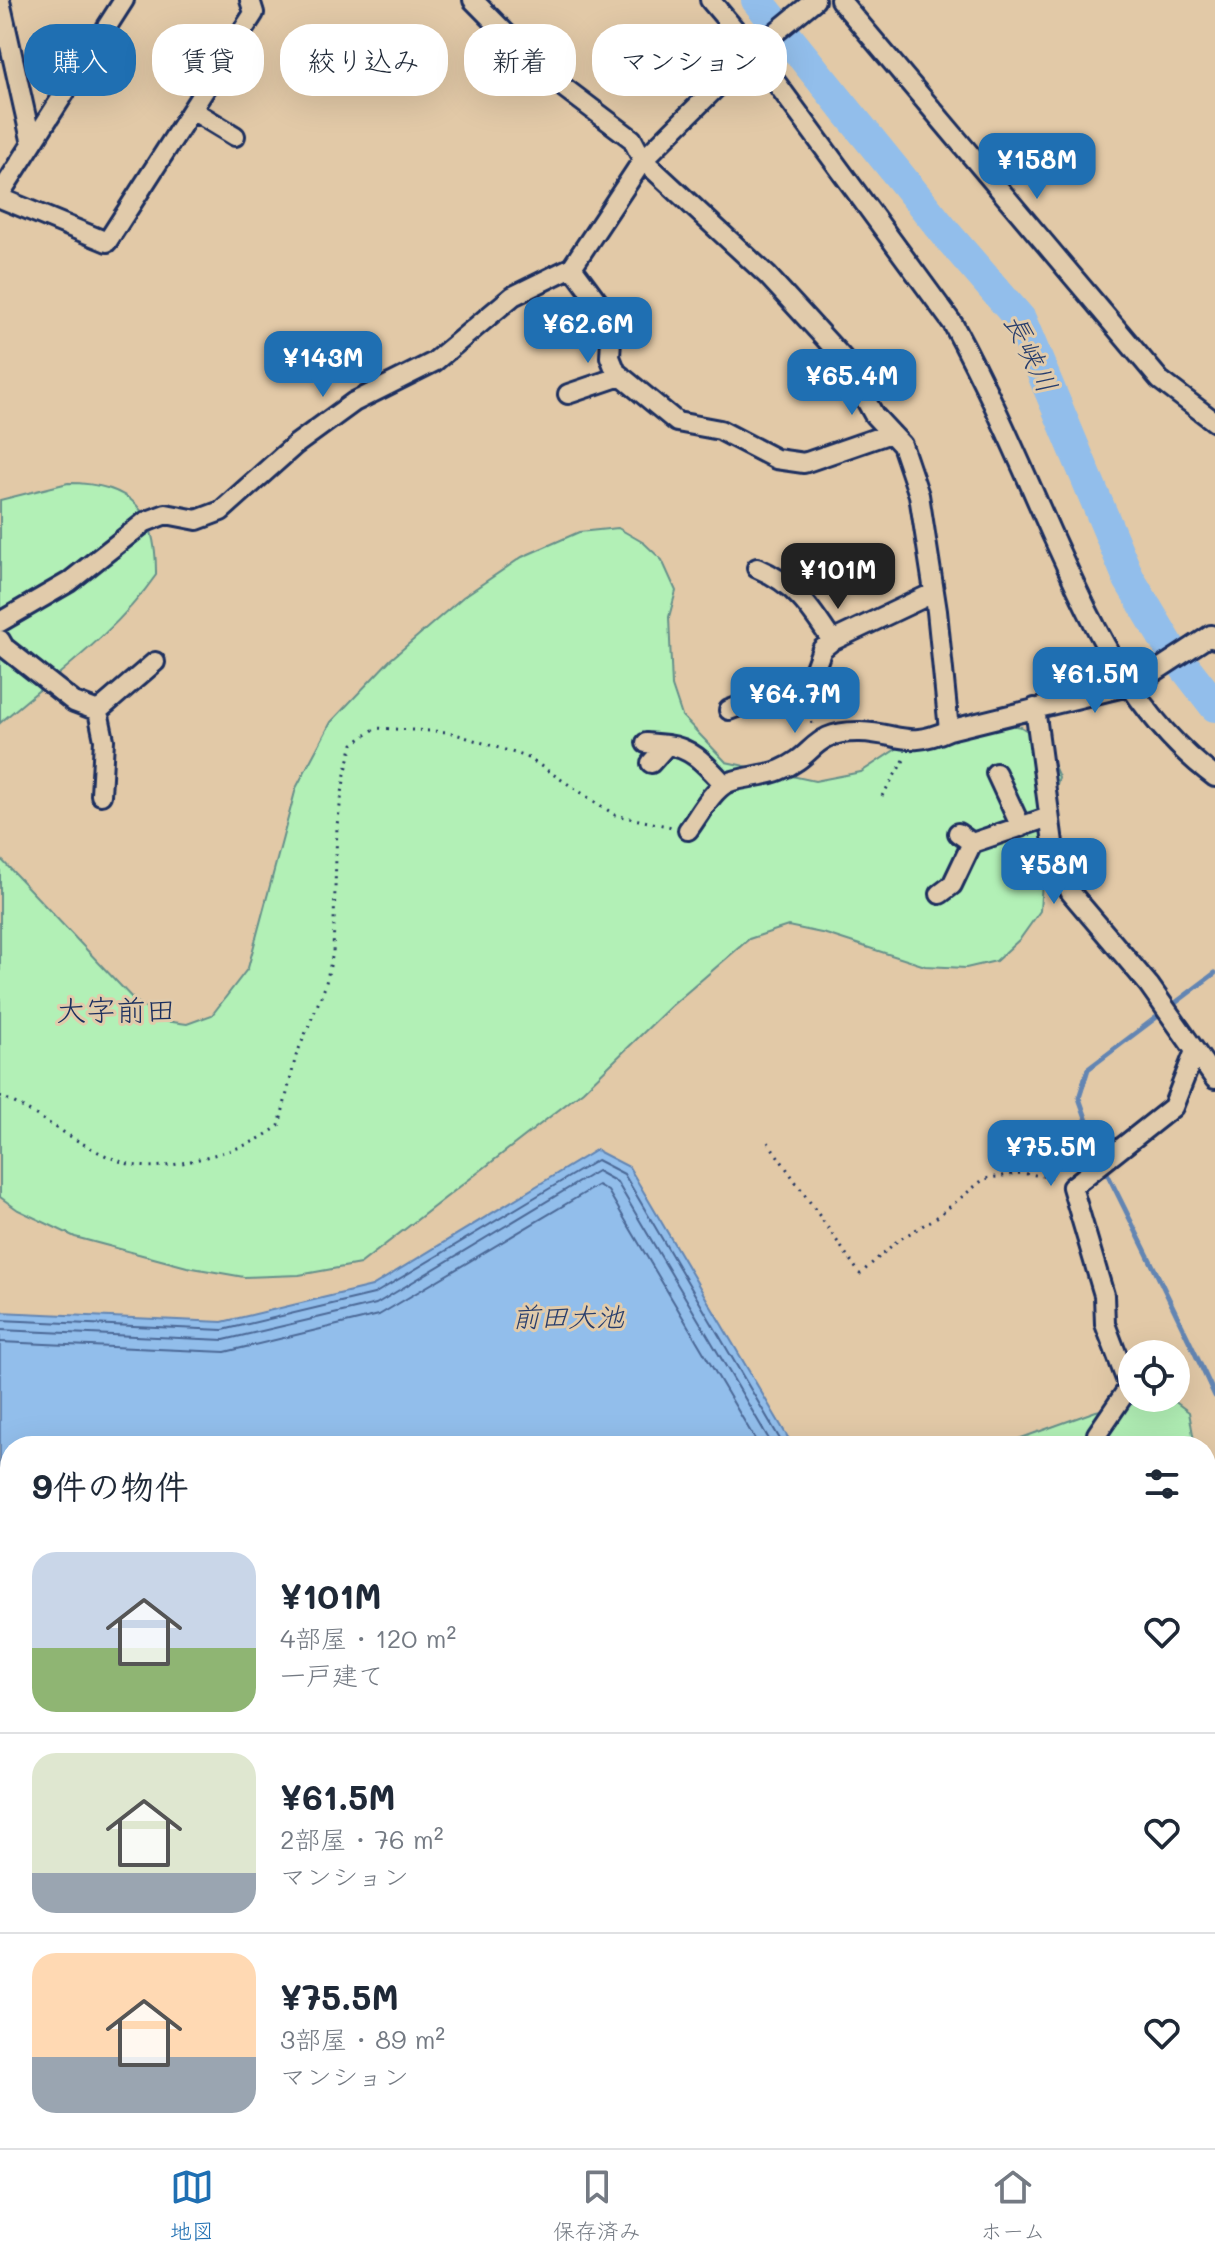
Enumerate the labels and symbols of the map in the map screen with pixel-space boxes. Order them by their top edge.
pin: ¥158M [981,133,1093,201]
pin: ¥62.6M [523,297,653,365]
water label: 長峡川 [997,307,1066,398]
pin: ¥143M [267,331,379,399]
pin: ¥65.4M [787,349,917,417]
pin: ¥101M [782,543,894,611]
pin: ¥61.5M [1030,647,1160,715]
pin: ¥64.7M [730,667,860,735]
pin: ¥58M [1007,838,1101,906]
district label: 大字前田 [56,989,176,1029]
pin: ¥75.5M [986,1120,1116,1188]
water label: 前田大池 [512,1298,625,1334]

